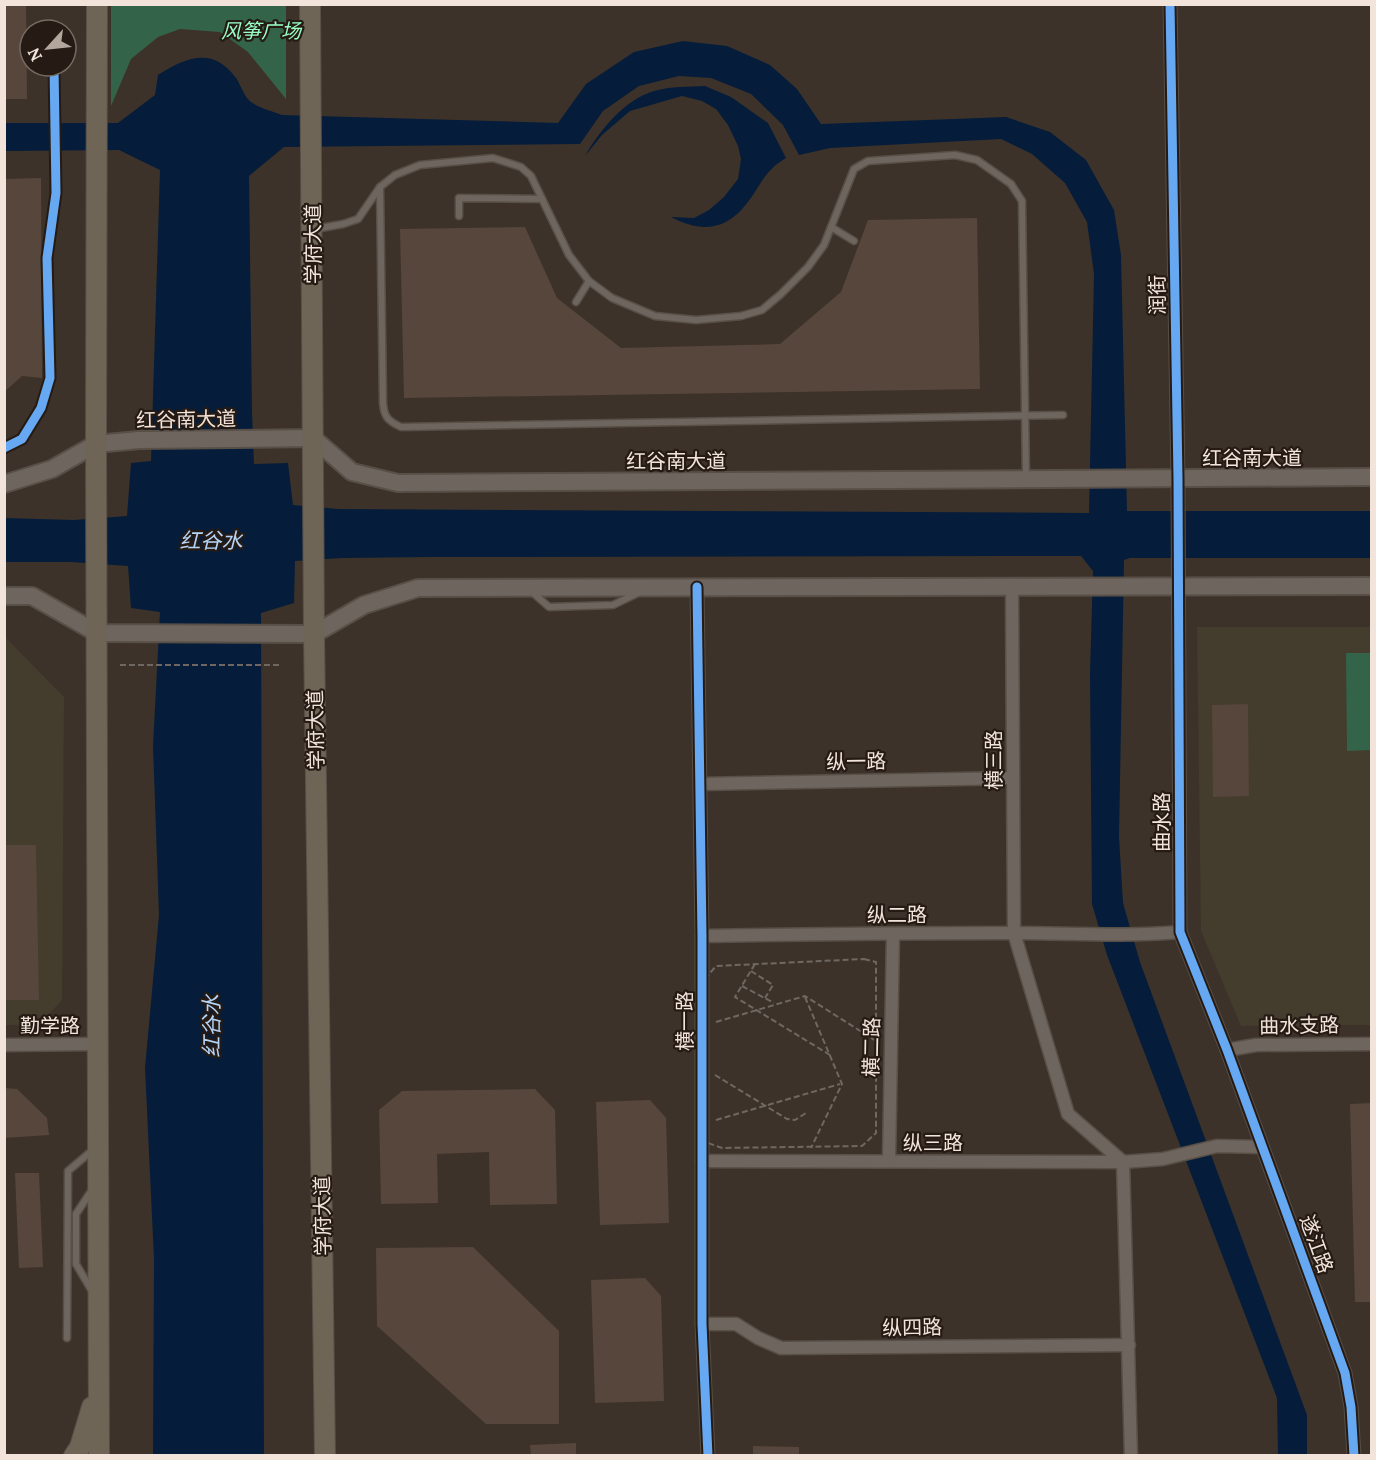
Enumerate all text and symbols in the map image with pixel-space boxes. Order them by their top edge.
north arrow [18,18,78,78]
park label: 风筝广场 [221,18,303,43]
text: N [23,45,46,65]
street label: 学府大道 [300,204,325,284]
street label: 润街 [1144,275,1170,315]
street label: 红谷南大道 [136,406,236,432]
street label: 红谷南大道 [1202,445,1302,470]
street label: 红谷南大道 [626,448,726,473]
water label: 红谷水 [180,527,243,554]
street label: 学府大道 [302,690,328,770]
street label: 横三路 [981,730,1006,790]
street label: 纵一路 [826,748,886,774]
street label: 曲水路 [1149,792,1174,852]
street label: 纵二路 [867,902,927,927]
street label: 横一路 [672,991,697,1051]
water label: 红谷水 [198,994,225,1058]
street label: 曲水支路 [1259,1012,1339,1038]
street label: 勤学路 [20,1013,80,1038]
street label: 横二路 [858,1017,884,1077]
street label: 纵三路 [903,1130,963,1155]
street label: 学府大道 [309,1176,335,1256]
street label: 遂江路 [1295,1212,1339,1276]
street label: 纵四路 [882,1314,942,1340]

